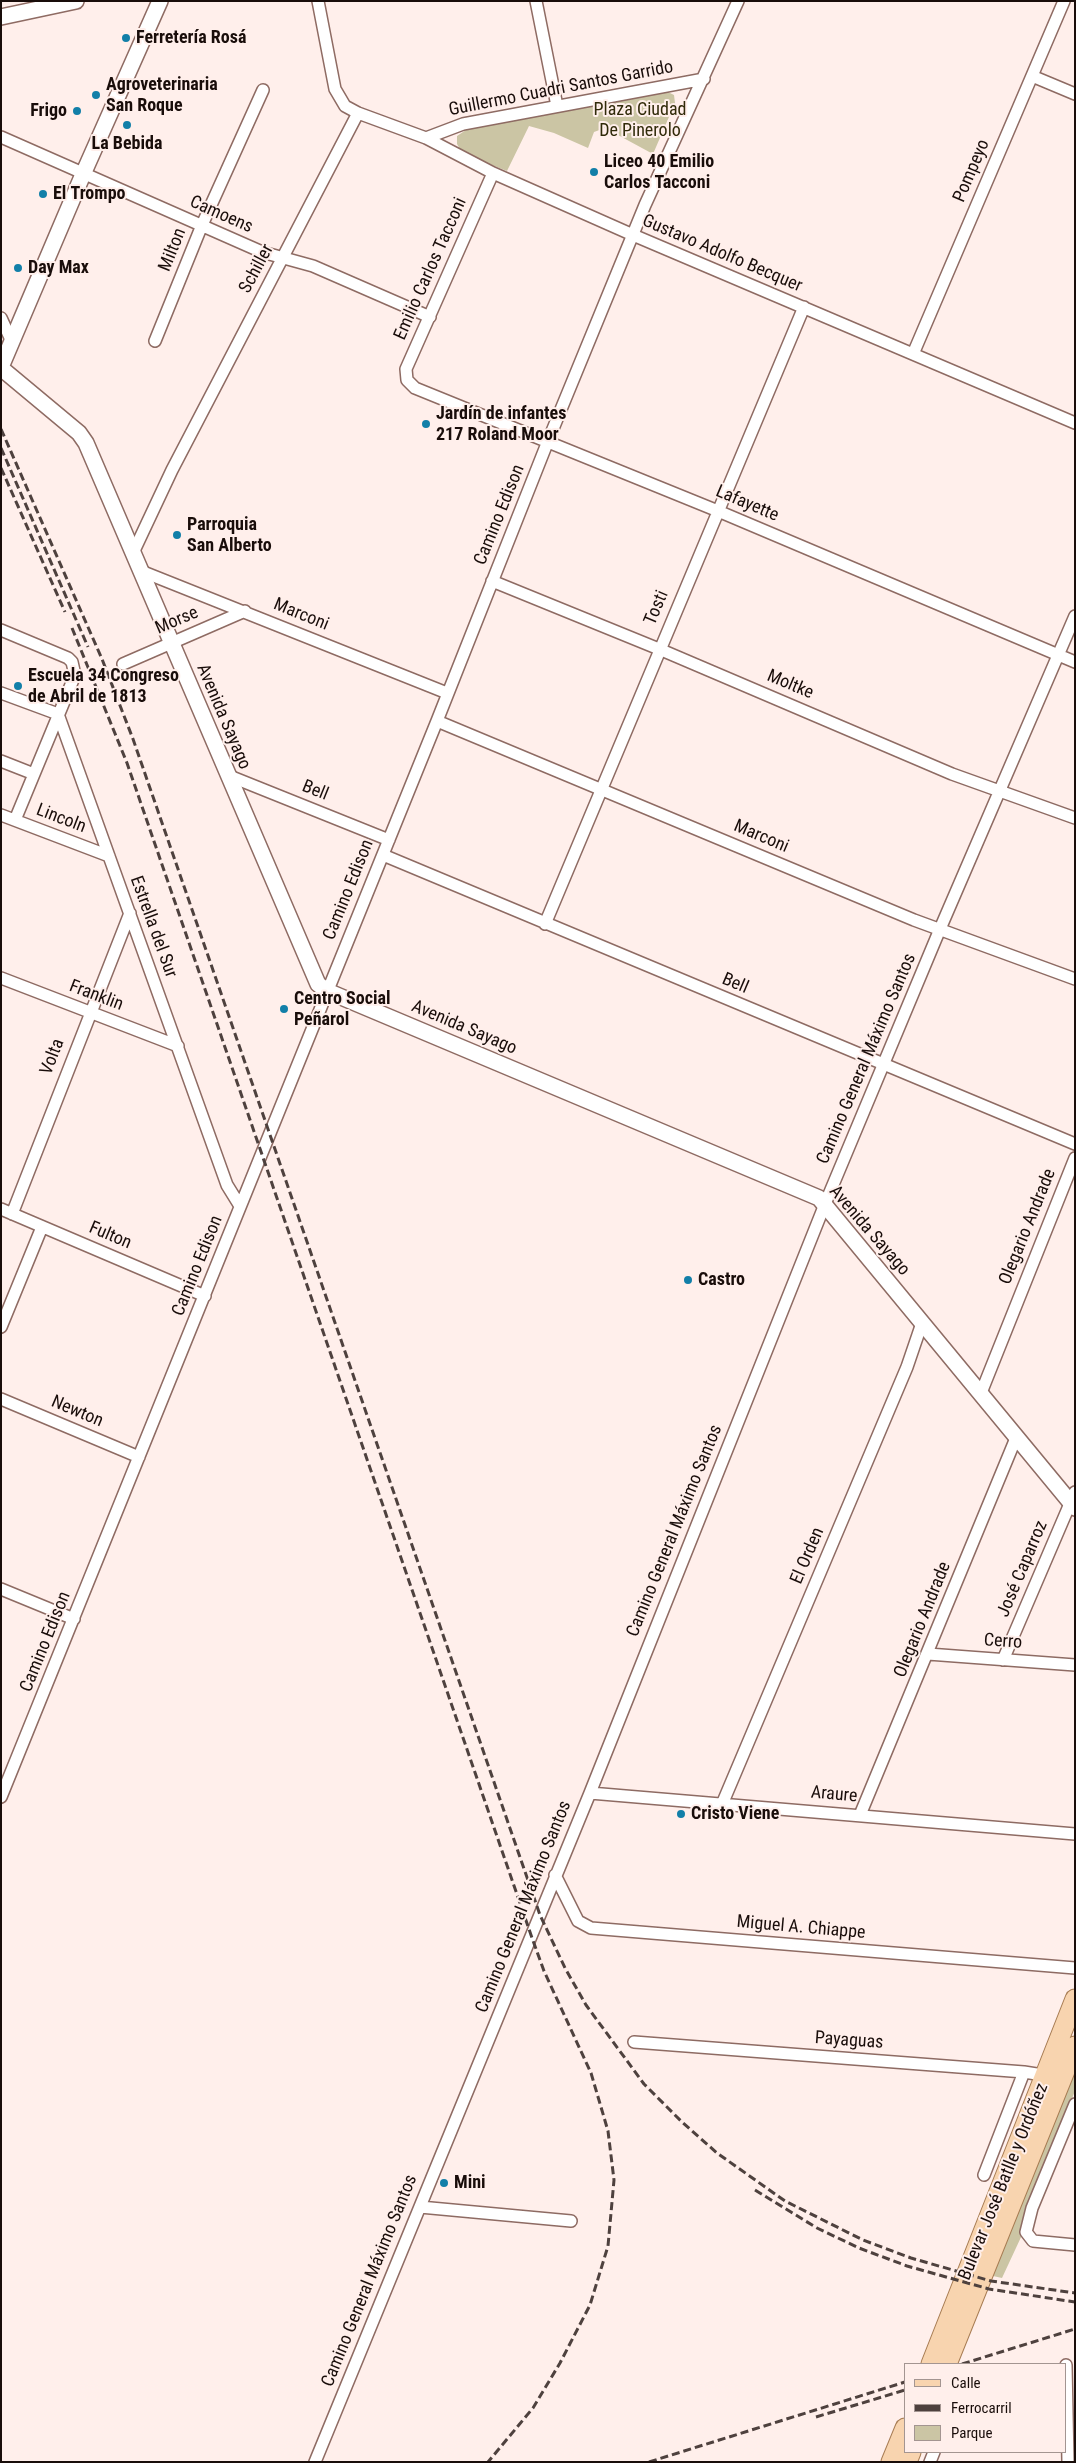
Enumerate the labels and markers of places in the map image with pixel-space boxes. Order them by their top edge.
place label: Ferretería Rosá [136,27,246,49]
marker: Ferretería Rosá [120,32,132,44]
place label: Agroveterinaria San Roque [106,74,218,116]
marker: Agroveterinaria San Roque [90,89,102,101]
place label: Frigo [30,100,67,122]
marker: Frigo [71,105,83,117]
marker: La Bebida [121,119,133,131]
place label: La Bebida [92,133,162,155]
place label: Liceo 40 Emilio Carlos Tacconi [604,151,714,193]
marker: Liceo 40 Emilio Carlos Tacconi [588,166,600,178]
place label: El Trompo [53,183,126,205]
marker: El Trompo [37,188,49,200]
place label: Day Max [28,257,89,279]
marker: Day Max [12,262,24,274]
place label: Jardín de infantes 217 Roland Moor [436,403,566,446]
marker: Jardín de infantes 217 Roland Moor [420,418,432,430]
place label: Parroquia San Alberto [187,514,272,556]
marker: Parroquia San Alberto [171,529,183,541]
place label: Escuela 34 Congreso de Abril de 1813 [28,665,179,708]
marker: Escuela 34 Congreso de Abril de 1813 [12,680,24,692]
place label: Centro Social Peñarol [294,988,390,1030]
marker: Centro Social Peñarol [278,1003,290,1015]
place label: Castro [698,1269,745,1291]
marker: Castro [682,1274,694,1286]
place label: Cristo Viene [691,1803,779,1825]
marker: Cristo Viene [675,1808,687,1820]
place label: Mini [454,2172,486,2194]
marker: Mini [438,2177,450,2189]

